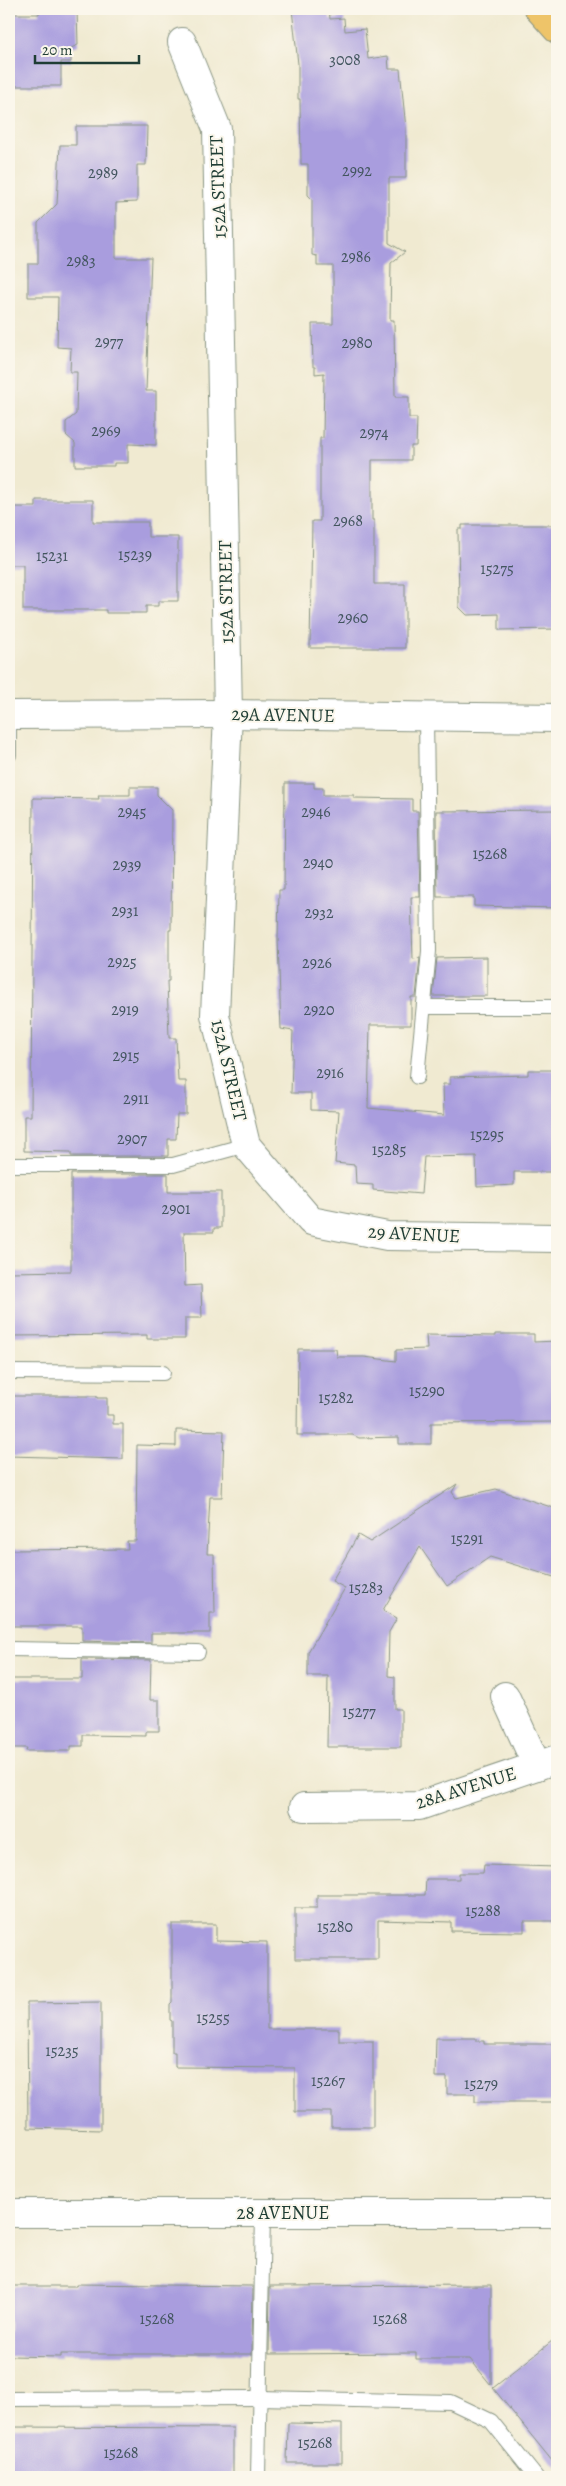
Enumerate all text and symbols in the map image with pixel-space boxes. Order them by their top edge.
scale bar [35,32,139,64]
text: 20 m [42,40,73,60]
house number: 3008 [329,49,361,71]
street label: 152A STREET [203,134,233,239]
house number: 2992 [342,160,372,182]
house number: 2989 [88,162,118,184]
house number: 2986 [341,246,371,268]
house number: 2983 [66,250,96,272]
house number: 2977 [95,331,123,353]
house number: 2980 [341,332,373,354]
house number: 2969 [91,420,121,442]
house number: 2974 [360,422,388,444]
house number: 2968 [333,510,363,532]
street label: 152A STREET [212,539,240,644]
house number: 15239 [118,544,152,566]
house number: 15231 [36,545,69,567]
house number: 15275 [480,558,514,580]
house number: 2960 [338,607,368,629]
street label: 29A AVENUE [231,701,335,729]
house number: 2945 [117,801,147,823]
house number: 2946 [301,801,331,823]
house number: 15268 [472,843,508,865]
house number: 2940 [303,852,333,874]
house number: 2939 [113,854,141,876]
house number: 2931 [111,900,139,922]
house number: 2932 [304,902,334,924]
house number: 2925 [107,951,137,973]
house number: 2926 [302,952,332,974]
house number: 2919 [111,999,139,1021]
house number: 2920 [303,999,335,1021]
street label: 152A STREET [205,1017,253,1124]
house number: 2915 [112,1045,140,1067]
house number: 2916 [316,1062,344,1084]
house number: 2911 [123,1088,149,1110]
house number: 15295 [470,1124,504,1146]
house number: 2907 [117,1128,147,1150]
house number: 15285 [372,1139,406,1161]
house number: 2901 [162,1198,191,1220]
street label: 29 AVENUE [367,1219,461,1249]
house number: 15290 [409,1380,445,1402]
house number: 15282 [318,1387,354,1409]
house number: 15291 [451,1528,484,1550]
house number: 15283 [349,1577,383,1599]
house number: 15277 [342,1701,376,1723]
street label: 28A AVENUE [412,1760,520,1816]
house number: 15288 [465,1900,501,1922]
house number: 15280 [317,1916,353,1938]
house number: 15255 [196,2007,230,2029]
house number: 15235 [45,2040,79,2062]
house number: 15267 [311,2070,345,2092]
house number: 15279 [464,2073,498,2095]
street label: 28 AVENUE [237,2200,329,2226]
house number: 15268 [139,2308,175,2330]
house number: 15268 [372,2308,408,2330]
house number: 15268 [297,2432,333,2454]
house number: 15268 [103,2442,139,2464]

